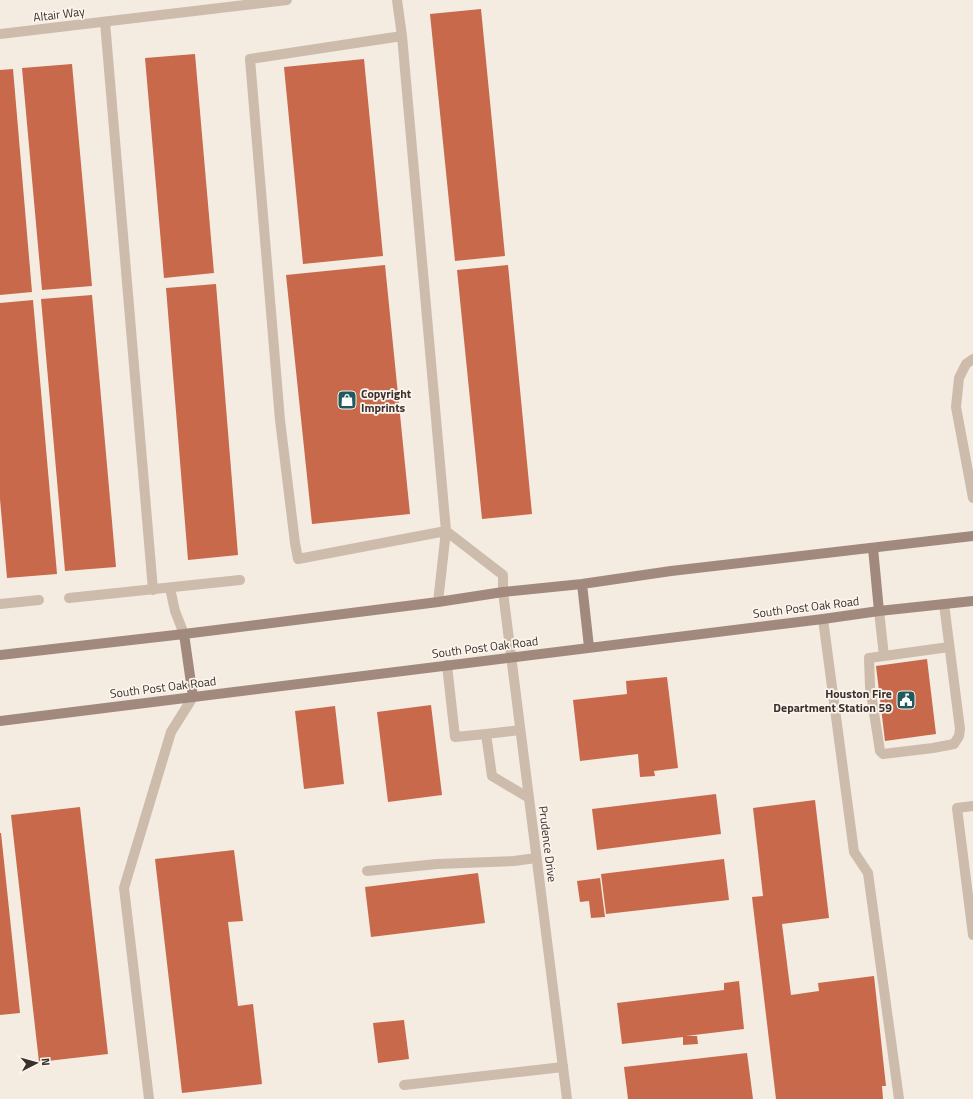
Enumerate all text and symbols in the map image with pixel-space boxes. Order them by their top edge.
street label: Altair Way [32,1,86,27]
place label: Copyright Imprints [361,384,412,417]
shop icon: Copyright Imprints [336,389,358,411]
street label: South Post Oak Road [752,591,860,623]
street label: South Post Oak Road [431,631,539,663]
street label: South Post Oak Road [109,671,217,703]
place label: Houston Fire Department Station 59 [773,684,892,717]
public building icon: Houston Fire Department Station 59 [895,689,917,711]
street label: Prudence Drive [534,805,562,883]
north arrow [16,1043,56,1083]
text: N [38,1057,54,1067]

